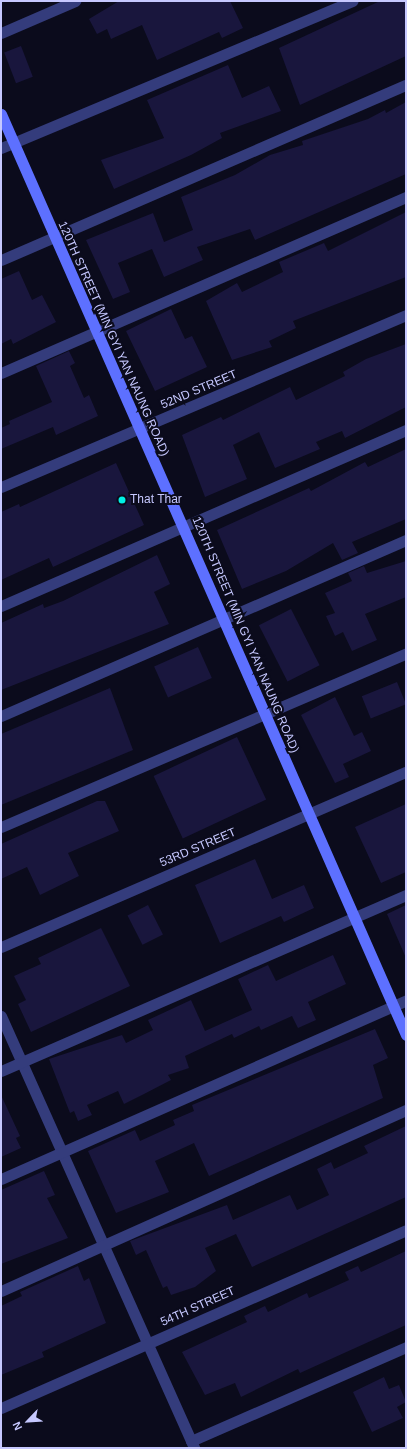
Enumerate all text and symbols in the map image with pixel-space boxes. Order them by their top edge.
street label: 120TH STREET (MIN GYI YAN NAUNG ROAD) [54,219,172,459]
street label: 52ND STREET [159,367,239,413]
place label: That Thar [130,493,182,507]
marker: That Thar [117,495,127,505]
street label: 120TH STREET (MIN GYI YAN NAUNG ROAD) [188,514,302,756]
street label: 53RD STREET [158,825,238,871]
street label: 54TH STREET [159,1284,237,1330]
north arrow [8,1401,48,1441]
text: N [10,1420,24,1432]

